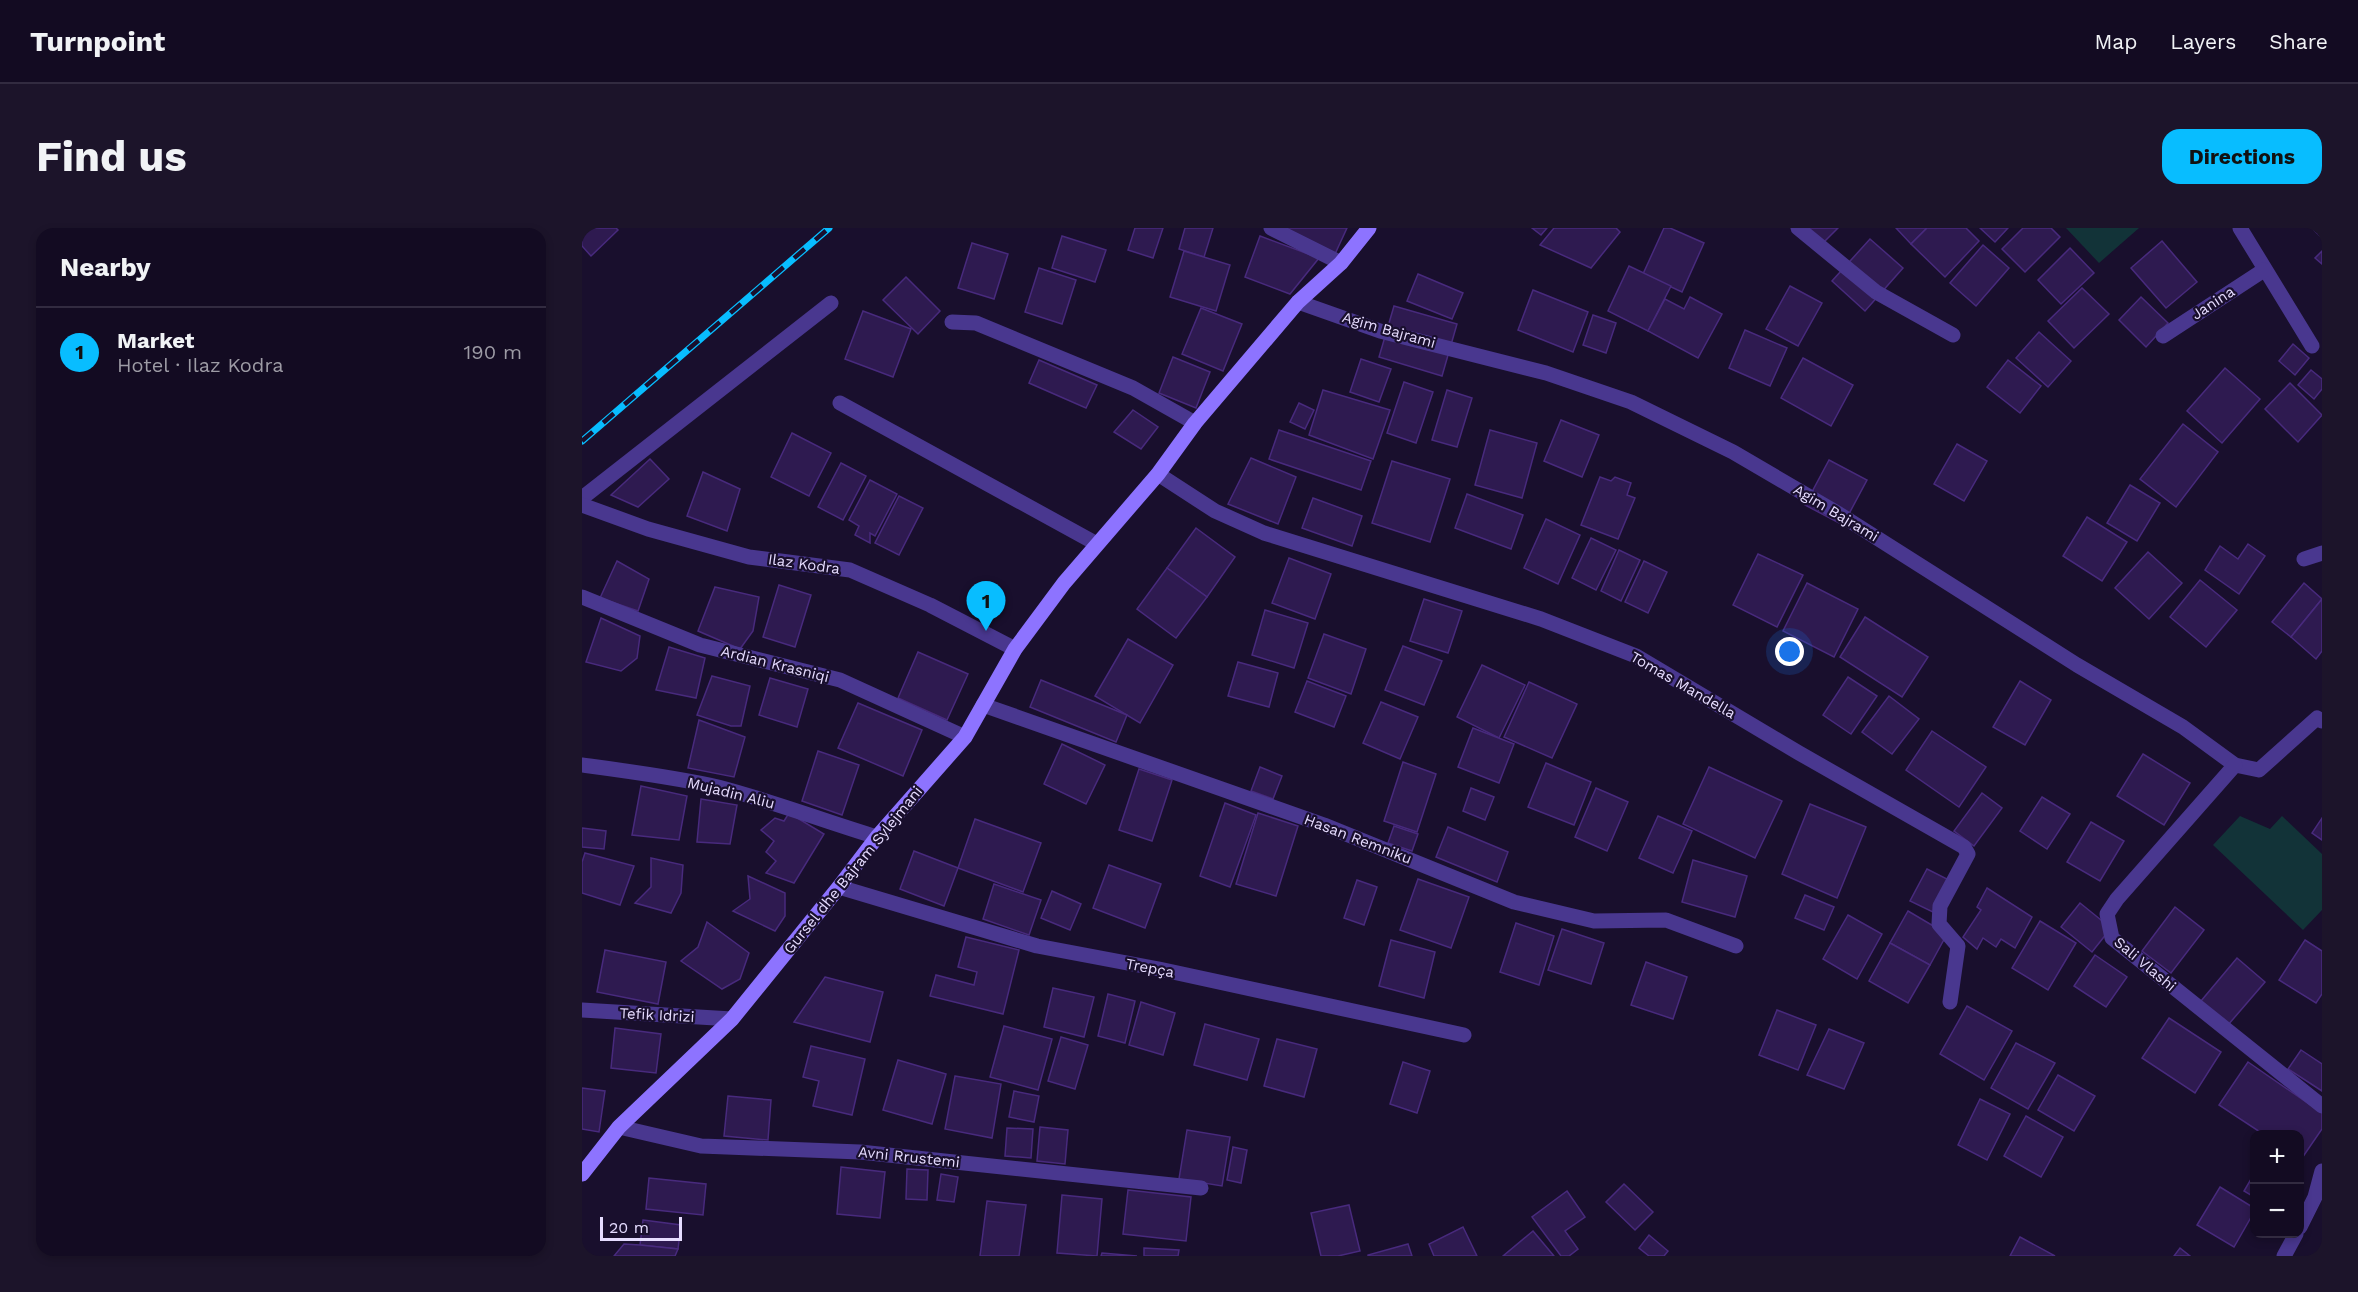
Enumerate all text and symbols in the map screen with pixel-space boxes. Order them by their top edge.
text: Turnpoint [30,25,165,58]
text: Map [2094,29,2137,54]
text: Layers [2170,29,2236,54]
text: Share [2269,29,2328,54]
button: Directions [2162,129,2322,184]
text: Find us [36,132,187,181]
text: Nearby [60,252,151,282]
street label: Janina [2188,282,2238,324]
street label: Agim Bajrami [1340,308,1438,352]
text: Market [117,328,194,353]
text: 1 [75,340,84,364]
text: 190 m [464,340,522,364]
text: Hotel · Ilaz Kodra [117,353,284,377]
street label: Agim Bajrami [1790,480,1882,546]
street label: Ilaz Kodra [767,550,842,578]
pin: 1 [966,582,1006,631]
your location [1775,637,1804,666]
street label: Ardian Krasniqi [719,642,831,686]
street label: Tomas Mandella [1627,648,1739,723]
street label: Mujadin Aliu [685,773,777,813]
street label: Gursel dhe Bajram Sylejmani [780,783,926,957]
street label: Hasan Remniku [1302,810,1414,868]
street label: Sali Vlashi [2110,933,2180,995]
street label: Trepça [1124,955,1176,982]
street label: Tefik Idrizi [619,1004,695,1026]
map controls [2250,1130,2304,1238]
button: + [2250,1130,2304,1184]
street label: Avni Rrustemi [857,1143,961,1171]
button: − [2250,1184,2304,1238]
scale bar [600,1214,682,1242]
text: 20 m [609,1218,649,1237]

